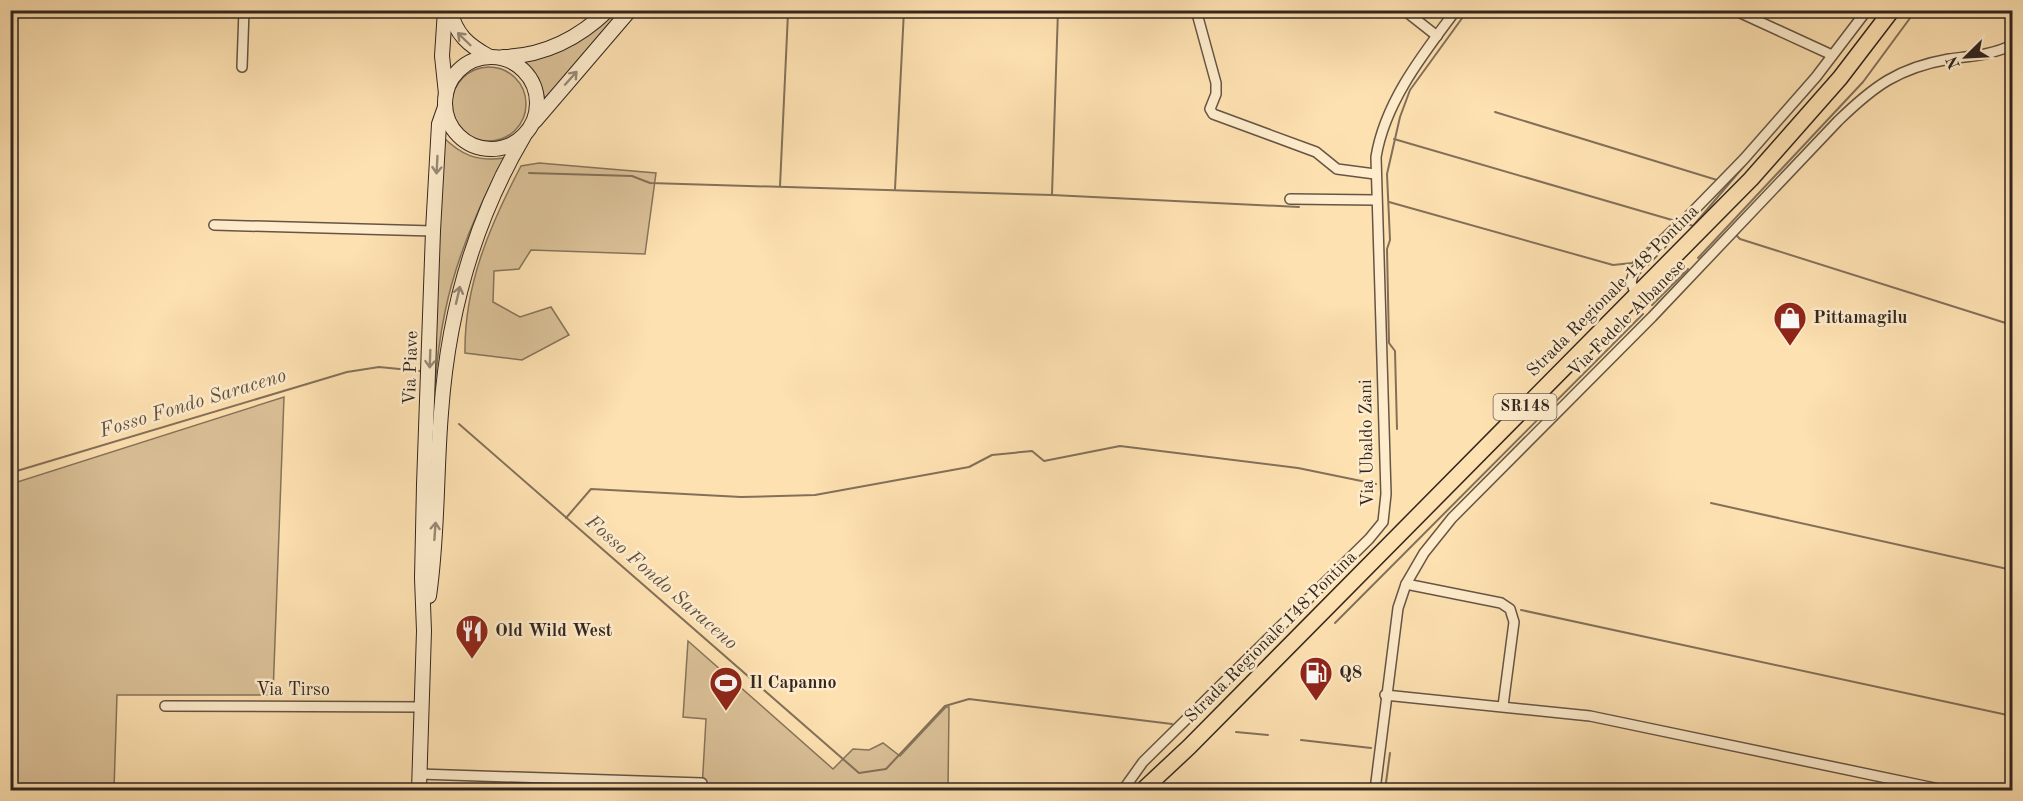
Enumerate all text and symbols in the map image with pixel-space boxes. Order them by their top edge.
north arrow [1936,27,1996,87]
one-way arrow [456,31,471,46]
text: N [1944,53,1964,71]
one-way arrow [564,71,578,86]
one-way arrow [432,154,443,174]
street label: Strada Regionale 148 Pontina [1524,202,1702,380]
street label: Via Fedele Albanese [1565,256,1689,380]
one-way arrow [453,286,464,306]
shop icon: Pittamagilu [1772,300,1808,347]
place label: Pittamagilu [1813,309,1908,327]
street label: Via Piave [401,331,421,405]
one-way arrow [424,349,435,369]
water label: Fosso Fondo Saraceno [96,366,289,442]
street label: Via Ubaldo Zani [1357,379,1377,507]
road number: SR148 [1494,394,1556,420]
water label: Fosso Fondo Saraceno [580,511,741,654]
one-way arrow [430,521,441,541]
street label: Strada Regionale 148 Pontina [1182,548,1360,726]
restaurant icon: Old Wild West [454,613,490,660]
place label: Old Wild West [495,622,613,640]
fuel station icon: Q8 [1298,655,1334,702]
place label: Q8 [1339,664,1362,682]
sports icon: Il Capanno [708,665,744,712]
place label: Il Capanno [749,674,837,692]
street label: Via Tirso [256,681,330,699]

